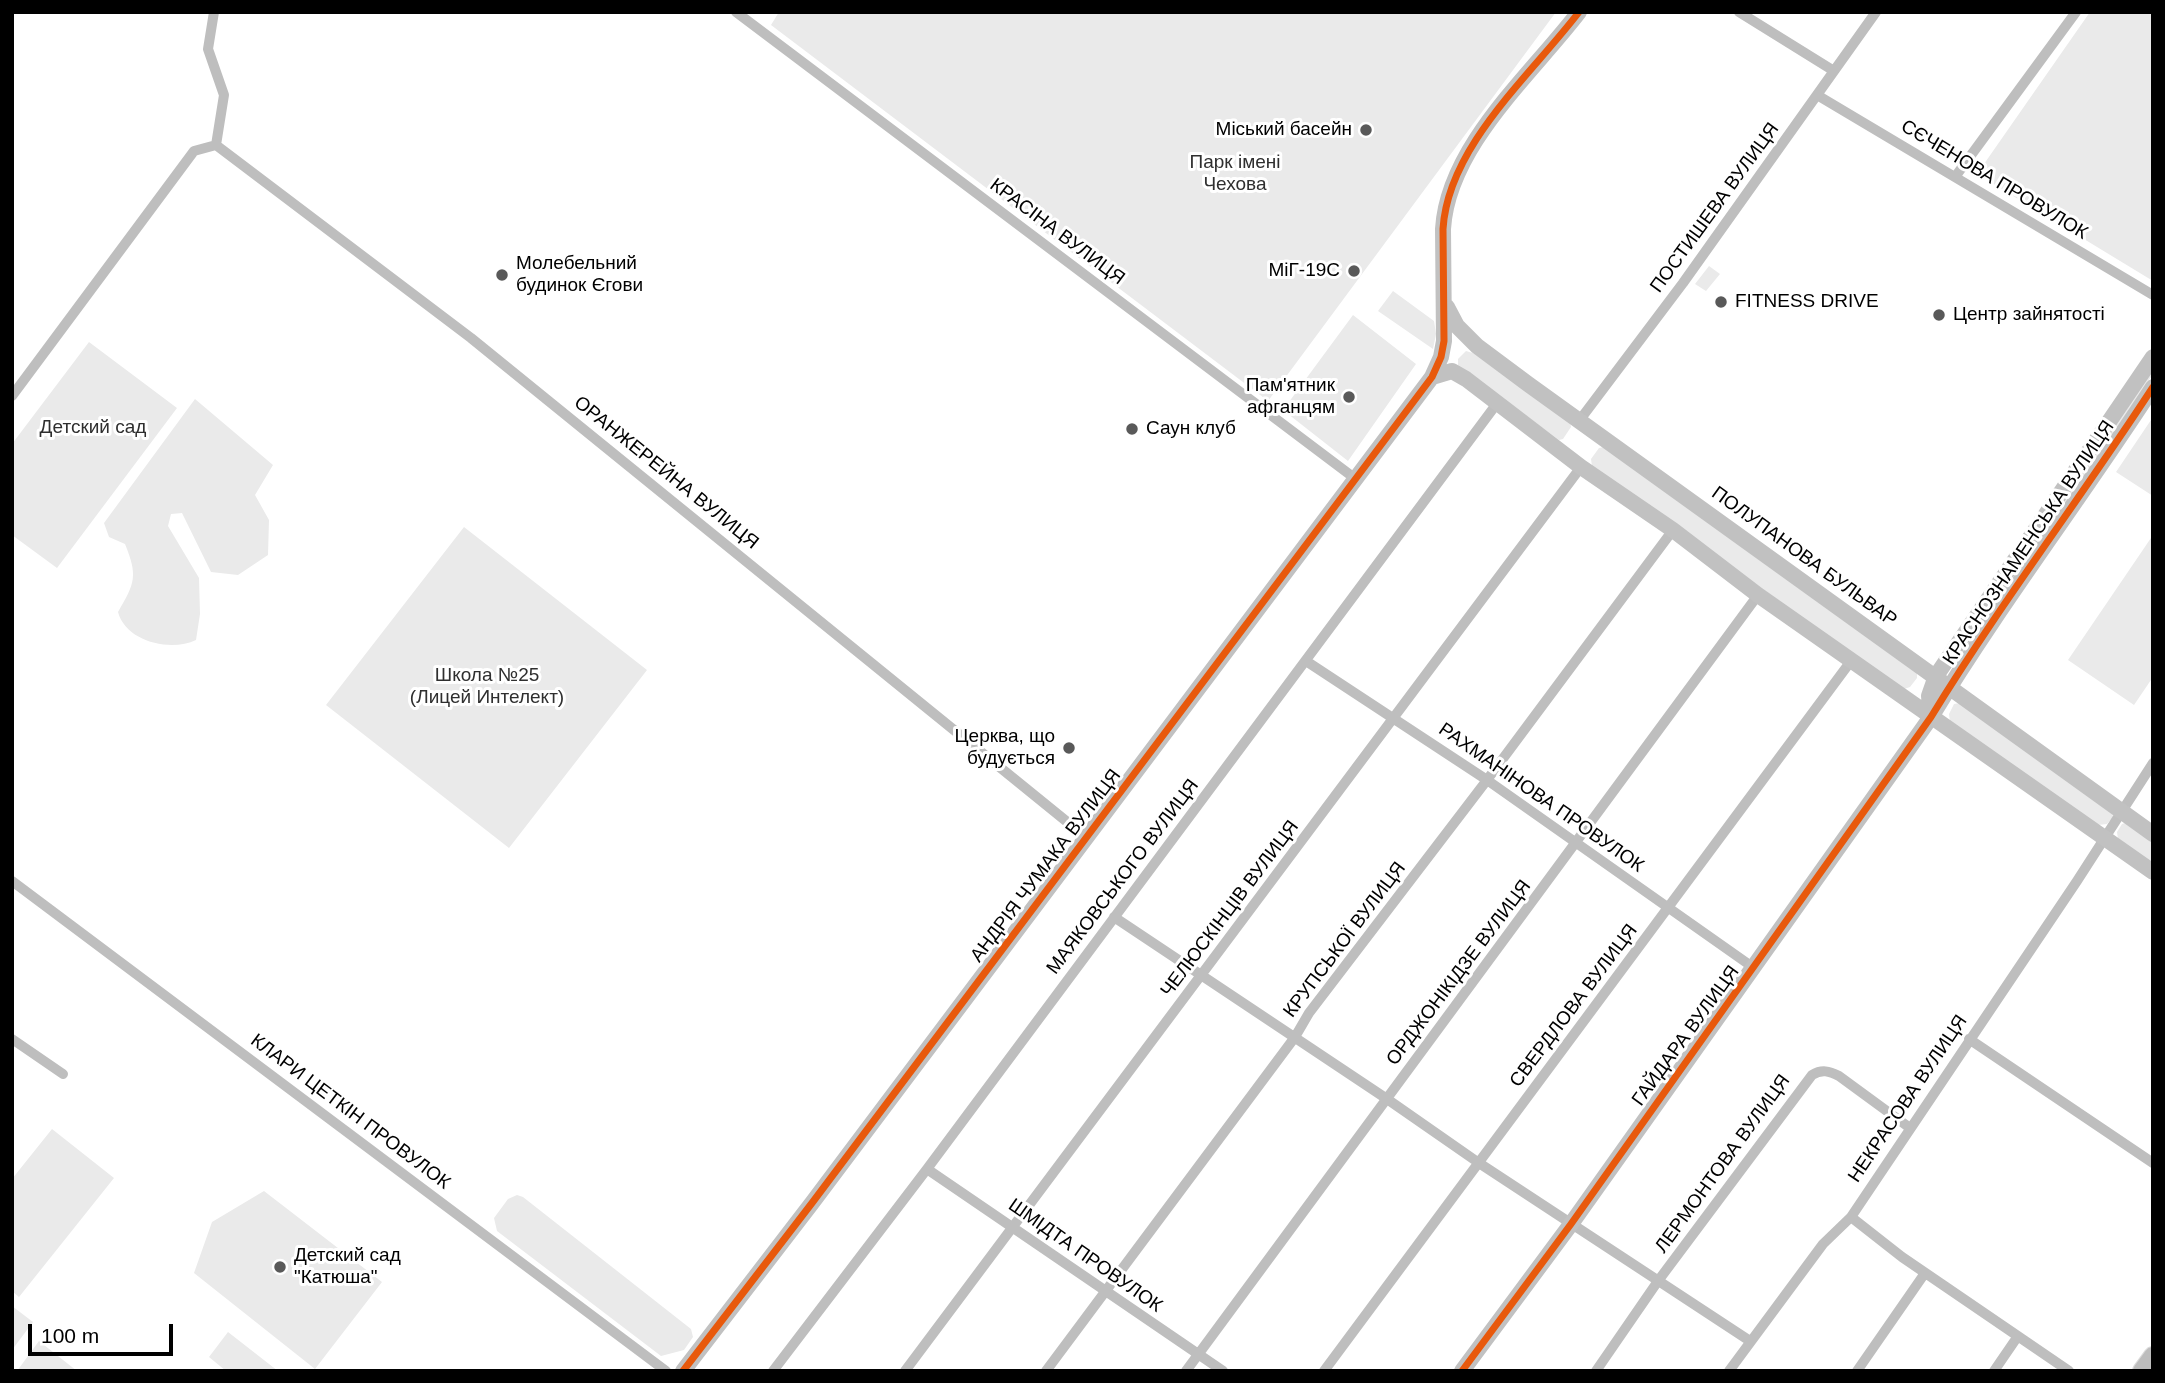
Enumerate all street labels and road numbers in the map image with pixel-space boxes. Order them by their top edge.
street label: СЄЧЕНОВА ПРОВУЛОК [1897,115,2091,245]
street label: ПОСТИШЕВА ВУЛИЦЯ [1646,119,1784,297]
street label: КРАСІНА ВУЛИЦЯ [985,174,1129,290]
street label: ОРАНЖЕРЕЙНА ВУЛИЦЯ [569,392,763,554]
street label: КРАСНОЗНАМЕНСЬКА ВУЛИЦЯ [1939,417,2119,669]
street label: ПОЛУПАНОВА БУЛЬВАР [1707,482,1901,632]
street label: РАХМАНІНОВА ПРОВУЛОК [1434,718,1648,878]
street label: АНДРІЯ ЧУМАКА ВУЛИЦЯ [966,765,1126,967]
street label: МАЯКОВСЬКОГО ВУЛИЦЯ [1042,775,1204,979]
street label: ЧЕЛЮСКІНЦІВ ВУЛИЦЯ [1156,816,1304,1002]
street label: КРУПСЬКОЇ ВУЛИЦЯ [1279,858,1411,1022]
street label: ОРДЖОНІКІДЗЕ ВУЛИЦЯ [1382,876,1536,1070]
street label: СВЕРДЛОВА ВУЛИЦЯ [1505,920,1643,1092]
street label: ГАЙДАРА ВУЛИЦЯ [1628,961,1744,1111]
street label: НЕКРАСОВА ВУЛИЦЯ [1844,1011,1972,1187]
street label: КЛАРИ ЦЕТКІН ПРОВУЛОК [246,1029,454,1195]
street label: ЛЕРМОНТОВА ВУЛИЦЯ [1651,1070,1795,1258]
street label: ШМІДТА ПРОВУЛОК [1004,1194,1166,1318]

